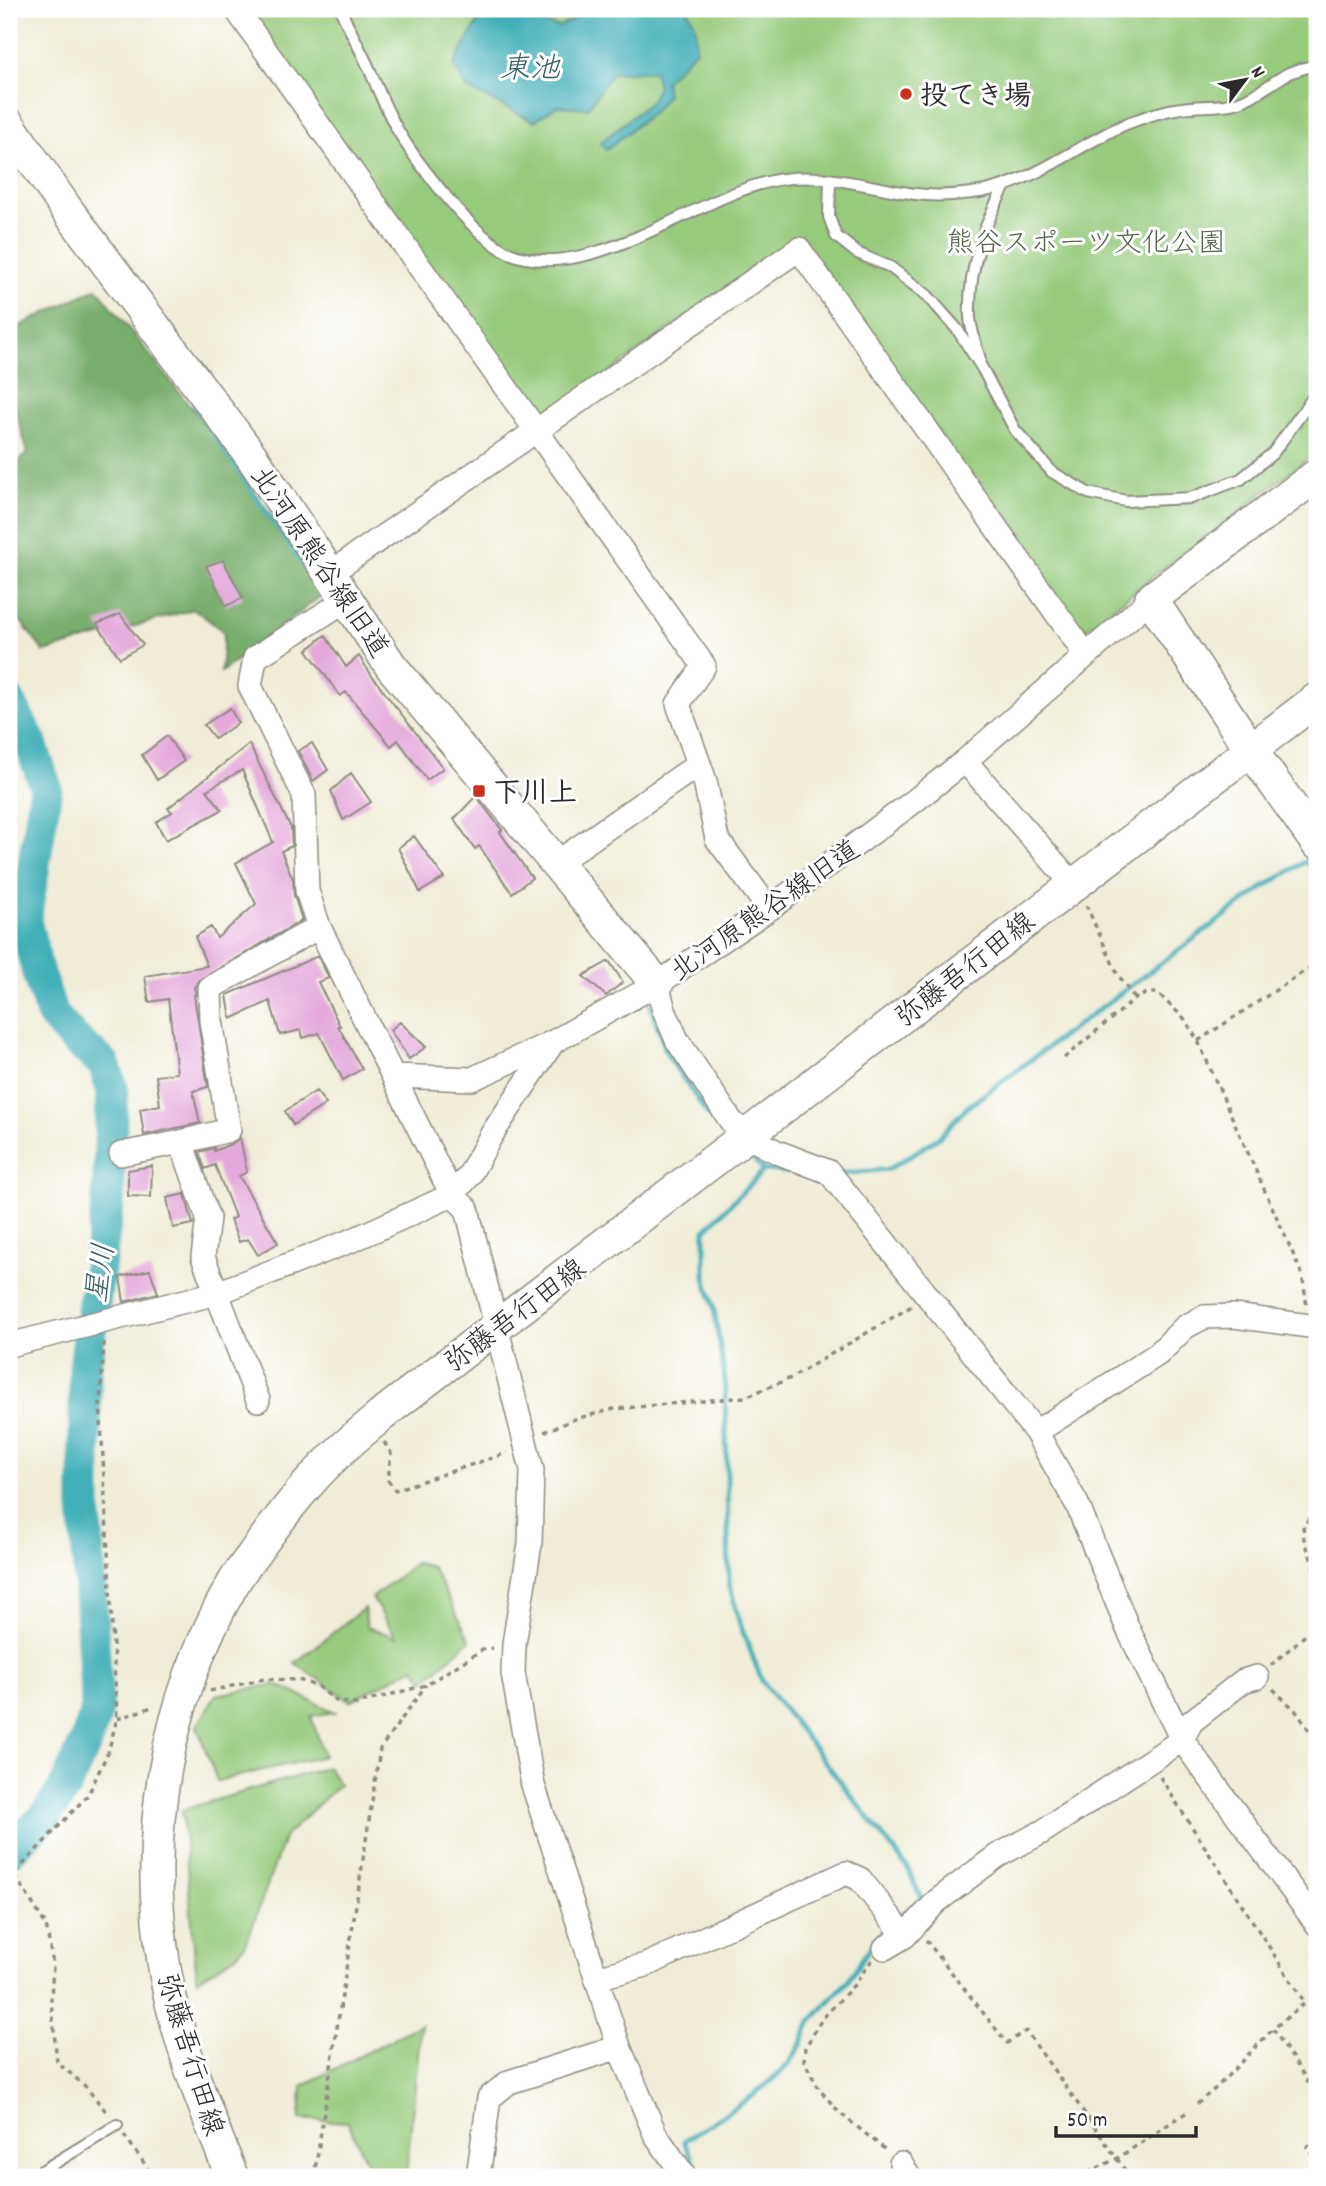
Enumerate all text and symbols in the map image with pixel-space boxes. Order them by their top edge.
north arrow [1210,46,1280,116]
water label: 東池 [500,50,561,93]
text: N [1243,62,1270,84]
place label: 投てき場 [920,79,1032,119]
marker: 投てき場 [898,86,914,102]
park label: 熊谷スポーツ文化公園 [946,226,1226,266]
street label: 北河原熊谷線旧道 [238,460,396,668]
place label: 下川上 [493,776,577,816]
marker: 下川上 [471,783,487,799]
street label: 北河原熊谷線旧道 [664,832,870,994]
street label: 弥藤吾行田線 [889,904,1046,1039]
water label: 星川 [78,1241,129,1306]
street label: 弥藤吾行田線 [438,1251,596,1385]
street label: 弥藤吾行田線 [144,1969,231,2142]
scale bar [1056,2095,1196,2139]
text: 50 m [1067,2107,1107,2137]

